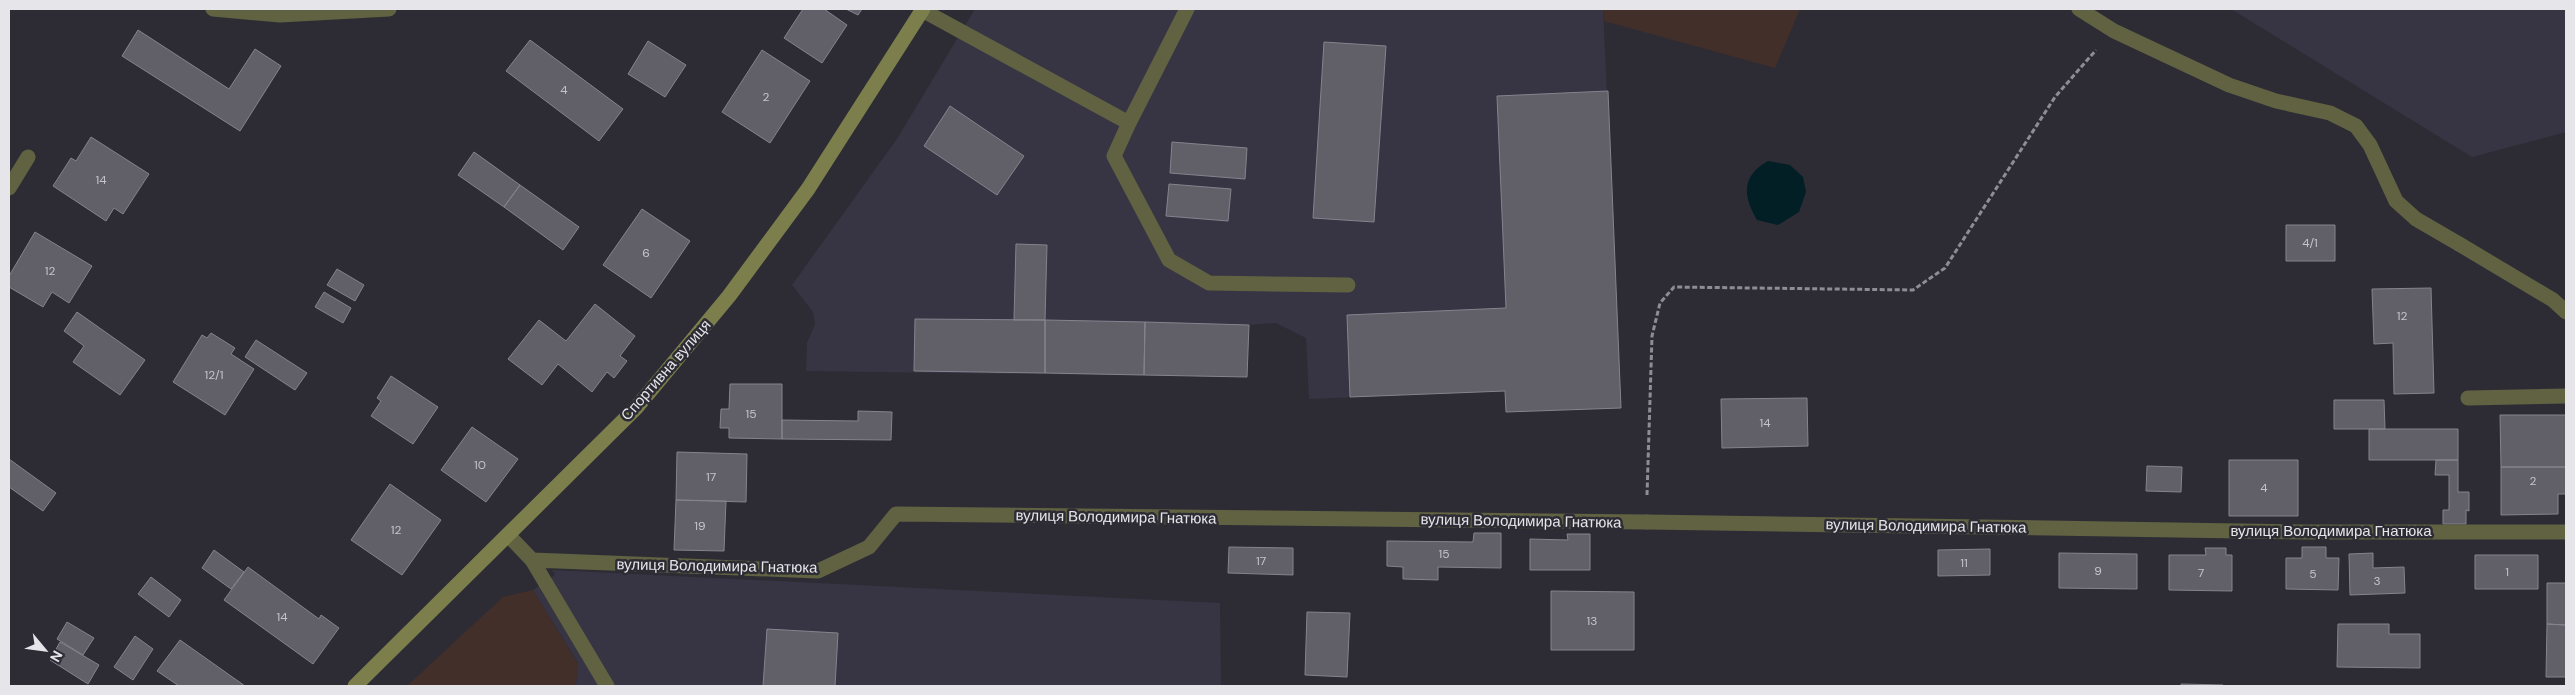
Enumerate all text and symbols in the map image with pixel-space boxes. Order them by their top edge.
house number: 4 [560,82,568,98]
house number: 2 [763,89,770,105]
house number: 14 [95,172,107,188]
house number: 4/1 [2302,235,2318,251]
house number: 6 [642,245,650,261]
house number: 12 [45,263,55,279]
house number: 12 [2397,308,2407,324]
street label: Спортивна вулиця [617,315,715,425]
house number: 12/1 [204,367,224,383]
house number: 15 [745,406,757,422]
house number: 14 [1759,415,1771,431]
house number: 10 [474,457,486,473]
house number: 17 [706,469,716,485]
house number: 2 [2530,473,2537,489]
house number: 4 [2260,480,2268,496]
street label: вулиця Володимира Гнатюка [1015,505,1217,529]
street label: вулиця Володимира Гнатюка [1420,509,1622,533]
street label: вулиця Володимира Гнатюка [1825,514,2027,538]
house number: 19 [694,518,706,534]
street label: вулиця Володимира Гнатюка [2230,521,2432,541]
house number: 12 [391,522,401,538]
house number: 15 [1438,546,1450,562]
house number: 17 [1256,553,1266,569]
street label: вулиця Володимира Гнатюка [616,554,818,578]
house number: 11 [1960,555,1968,571]
house number: 9 [2094,563,2102,579]
house number: 1 [2505,564,2509,580]
house number: 7 [2198,565,2204,581]
house number: 5 [2309,566,2317,582]
house number: 3 [2373,573,2381,589]
house number: 14 [276,609,288,625]
house number: 13 [1587,613,1597,629]
north arrow [20,625,70,675]
text: N [46,647,67,665]

